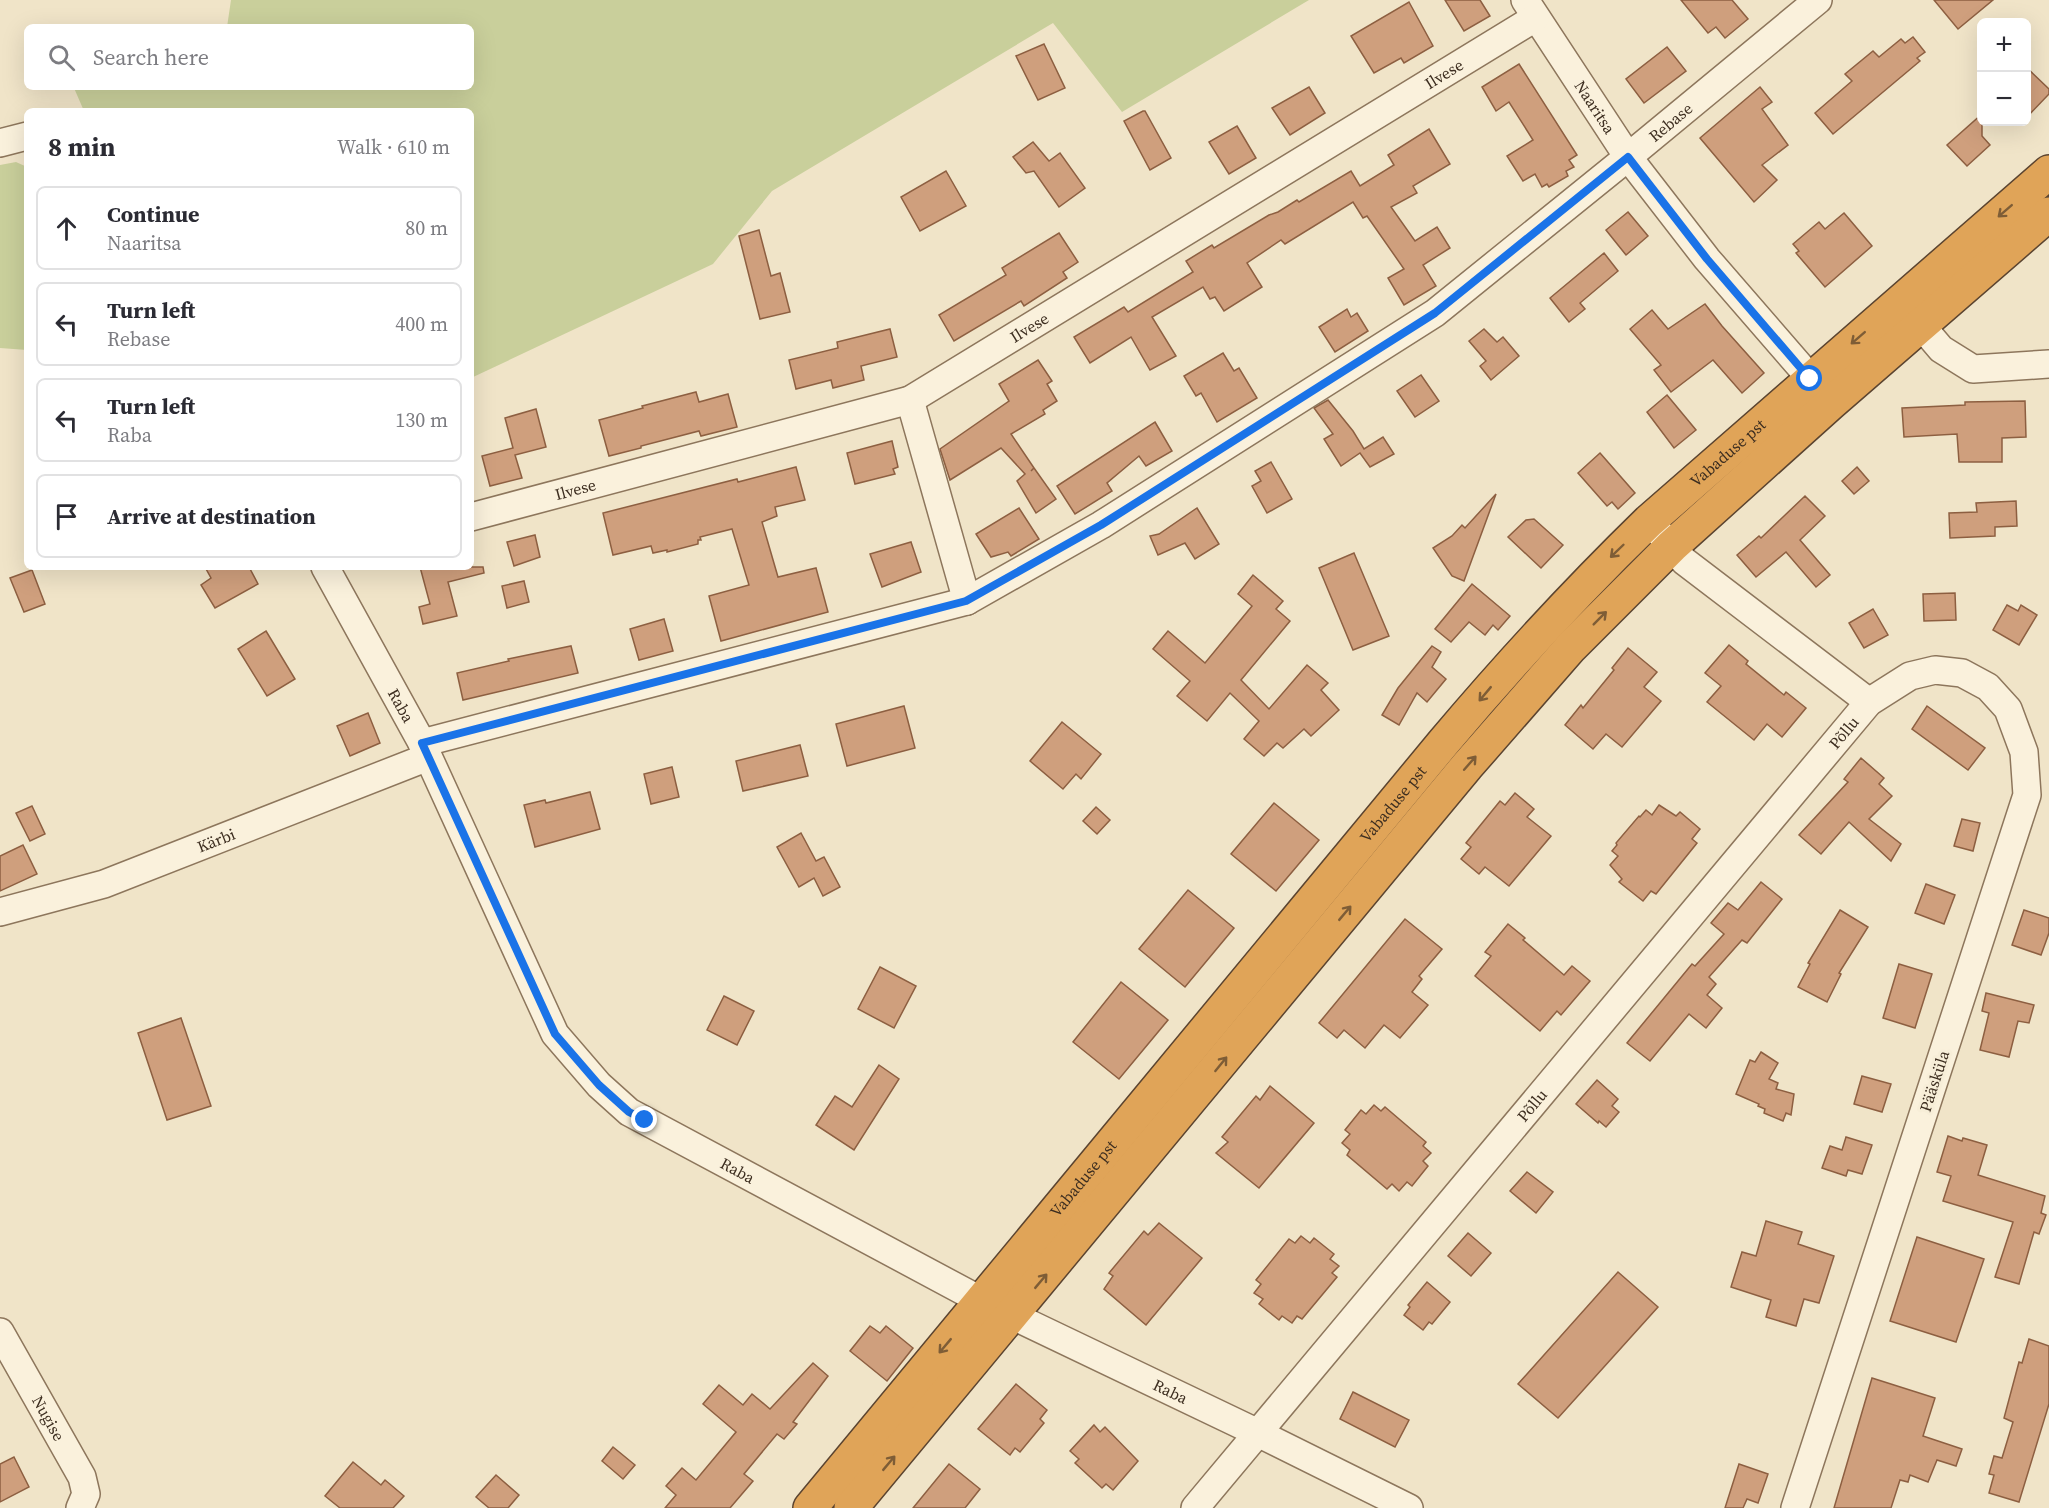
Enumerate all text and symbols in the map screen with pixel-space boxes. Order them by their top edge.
map controls [1977,18,2031,126]
button: + [1977,18,2031,72]
search box [24,24,474,90]
icon: search [45,41,78,74]
text: Search here [93,42,209,72]
street label: Ilvese [1420,53,1467,94]
button: − [1977,72,2031,126]
street label: Naaritsa [1570,76,1621,139]
street label: Rebase [1644,97,1697,147]
text: 8 min [48,129,115,165]
text: Walk · 610 m [337,133,450,161]
text: Continue [107,199,200,229]
one-way arrow [1998,204,2013,218]
icon: ahead [50,212,83,245]
text: 80 m [405,214,448,242]
text: Naaritsa [107,229,182,257]
text: Turn left [107,295,195,325]
street label: Ilvese [1006,307,1053,347]
icon: left [50,308,83,341]
text: 400 m [395,310,448,338]
text: Rebase [107,325,170,353]
one-way arrow [1850,332,1866,345]
route start [1796,365,1822,391]
text: Turn left [107,391,195,421]
icon: left [50,404,83,437]
text: 130 m [395,406,448,434]
street label: Vabaduse pst [1685,413,1771,492]
text: Raba [107,421,152,449]
street label: Ilvese [552,473,598,505]
icon: arrive [50,500,83,533]
text: Arrive at destination [107,501,316,531]
one-way arrow [1610,544,1625,559]
one-way arrow [1592,611,1607,626]
street label: Raba [383,684,420,727]
one-way arrow [1478,686,1491,702]
street label: Põllu [1823,711,1864,753]
one-way arrow [1463,755,1476,771]
street label: Vabaduse pst [1354,760,1432,847]
street label: Kärbi [194,823,238,857]
one-way arrow [1338,906,1352,921]
street label: Pääsküla [1914,1047,1955,1115]
one-way arrow [1214,1057,1228,1072]
street label: Põllu [1512,1084,1552,1126]
route end [631,1106,657,1132]
street label: Vabaduse pst [1045,1135,1122,1221]
street label: Raba [717,1152,760,1189]
one-way arrow [1034,1273,1047,1289]
one-way arrow [938,1338,952,1353]
street label: Raba [1150,1373,1192,1409]
street label: Nugise [27,1392,70,1445]
one-way arrow [882,1456,896,1471]

